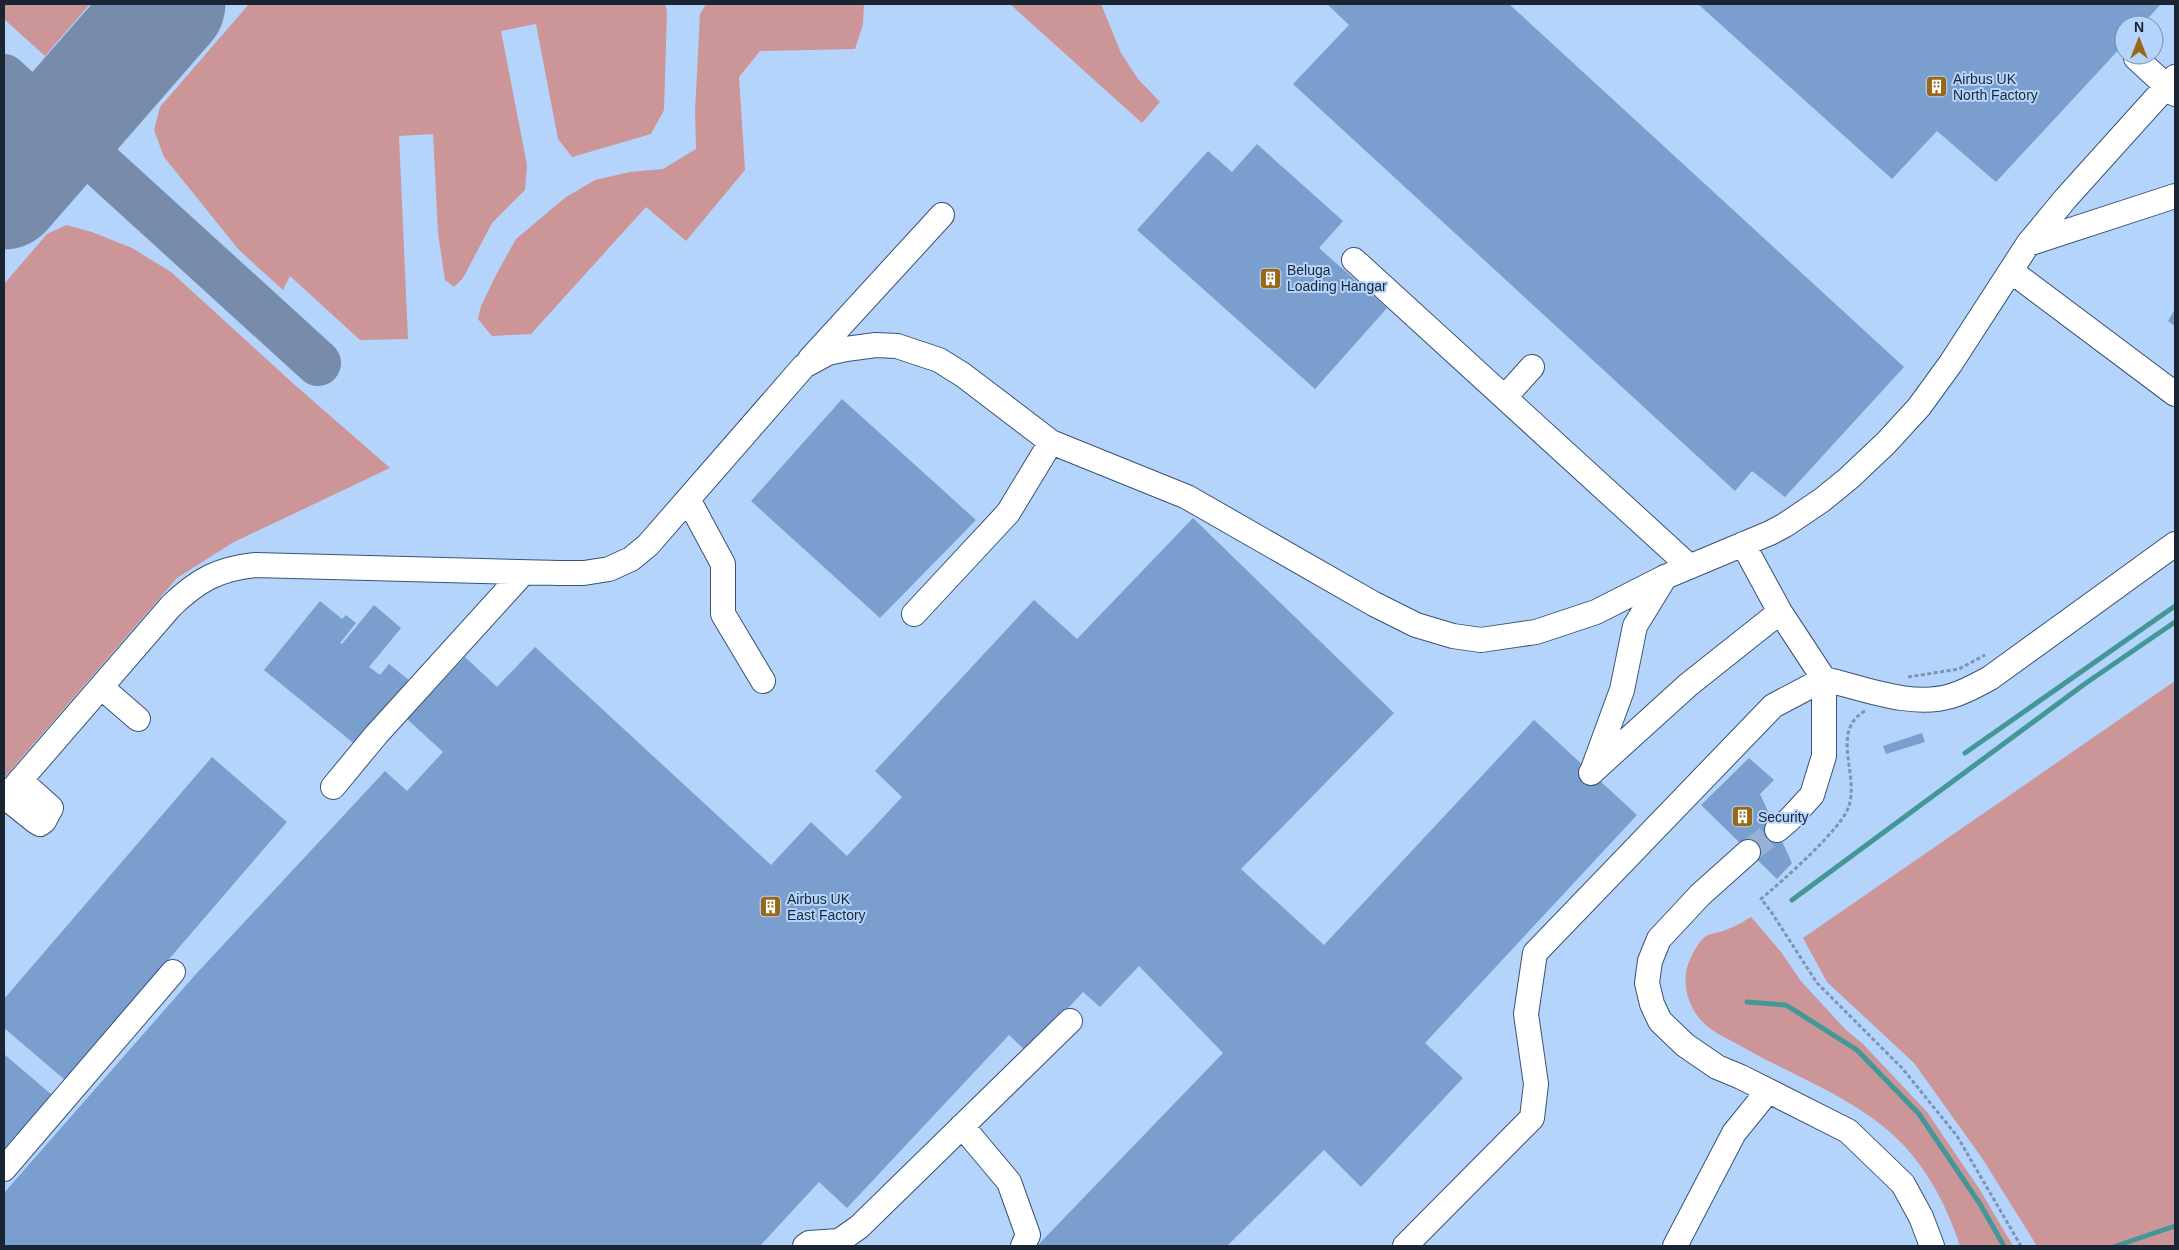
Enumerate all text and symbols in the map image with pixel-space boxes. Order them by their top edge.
north arrow [2114,15,2164,65]
text: N [2134,19,2144,35]
place label: Airbus UK North Factory [1953,71,2038,103]
building icon: Airbus UK North Factory [1925,75,1949,99]
place label: Beluga Loading Hangar [1287,262,1387,294]
building icon: Beluga Loading Hangar [1259,266,1283,290]
building icon: Security [1730,805,1754,829]
place label: Security [1758,809,1809,825]
place label: Airbus UK East Factory [787,891,866,923]
building icon: Airbus UK East Factory [759,895,783,919]

